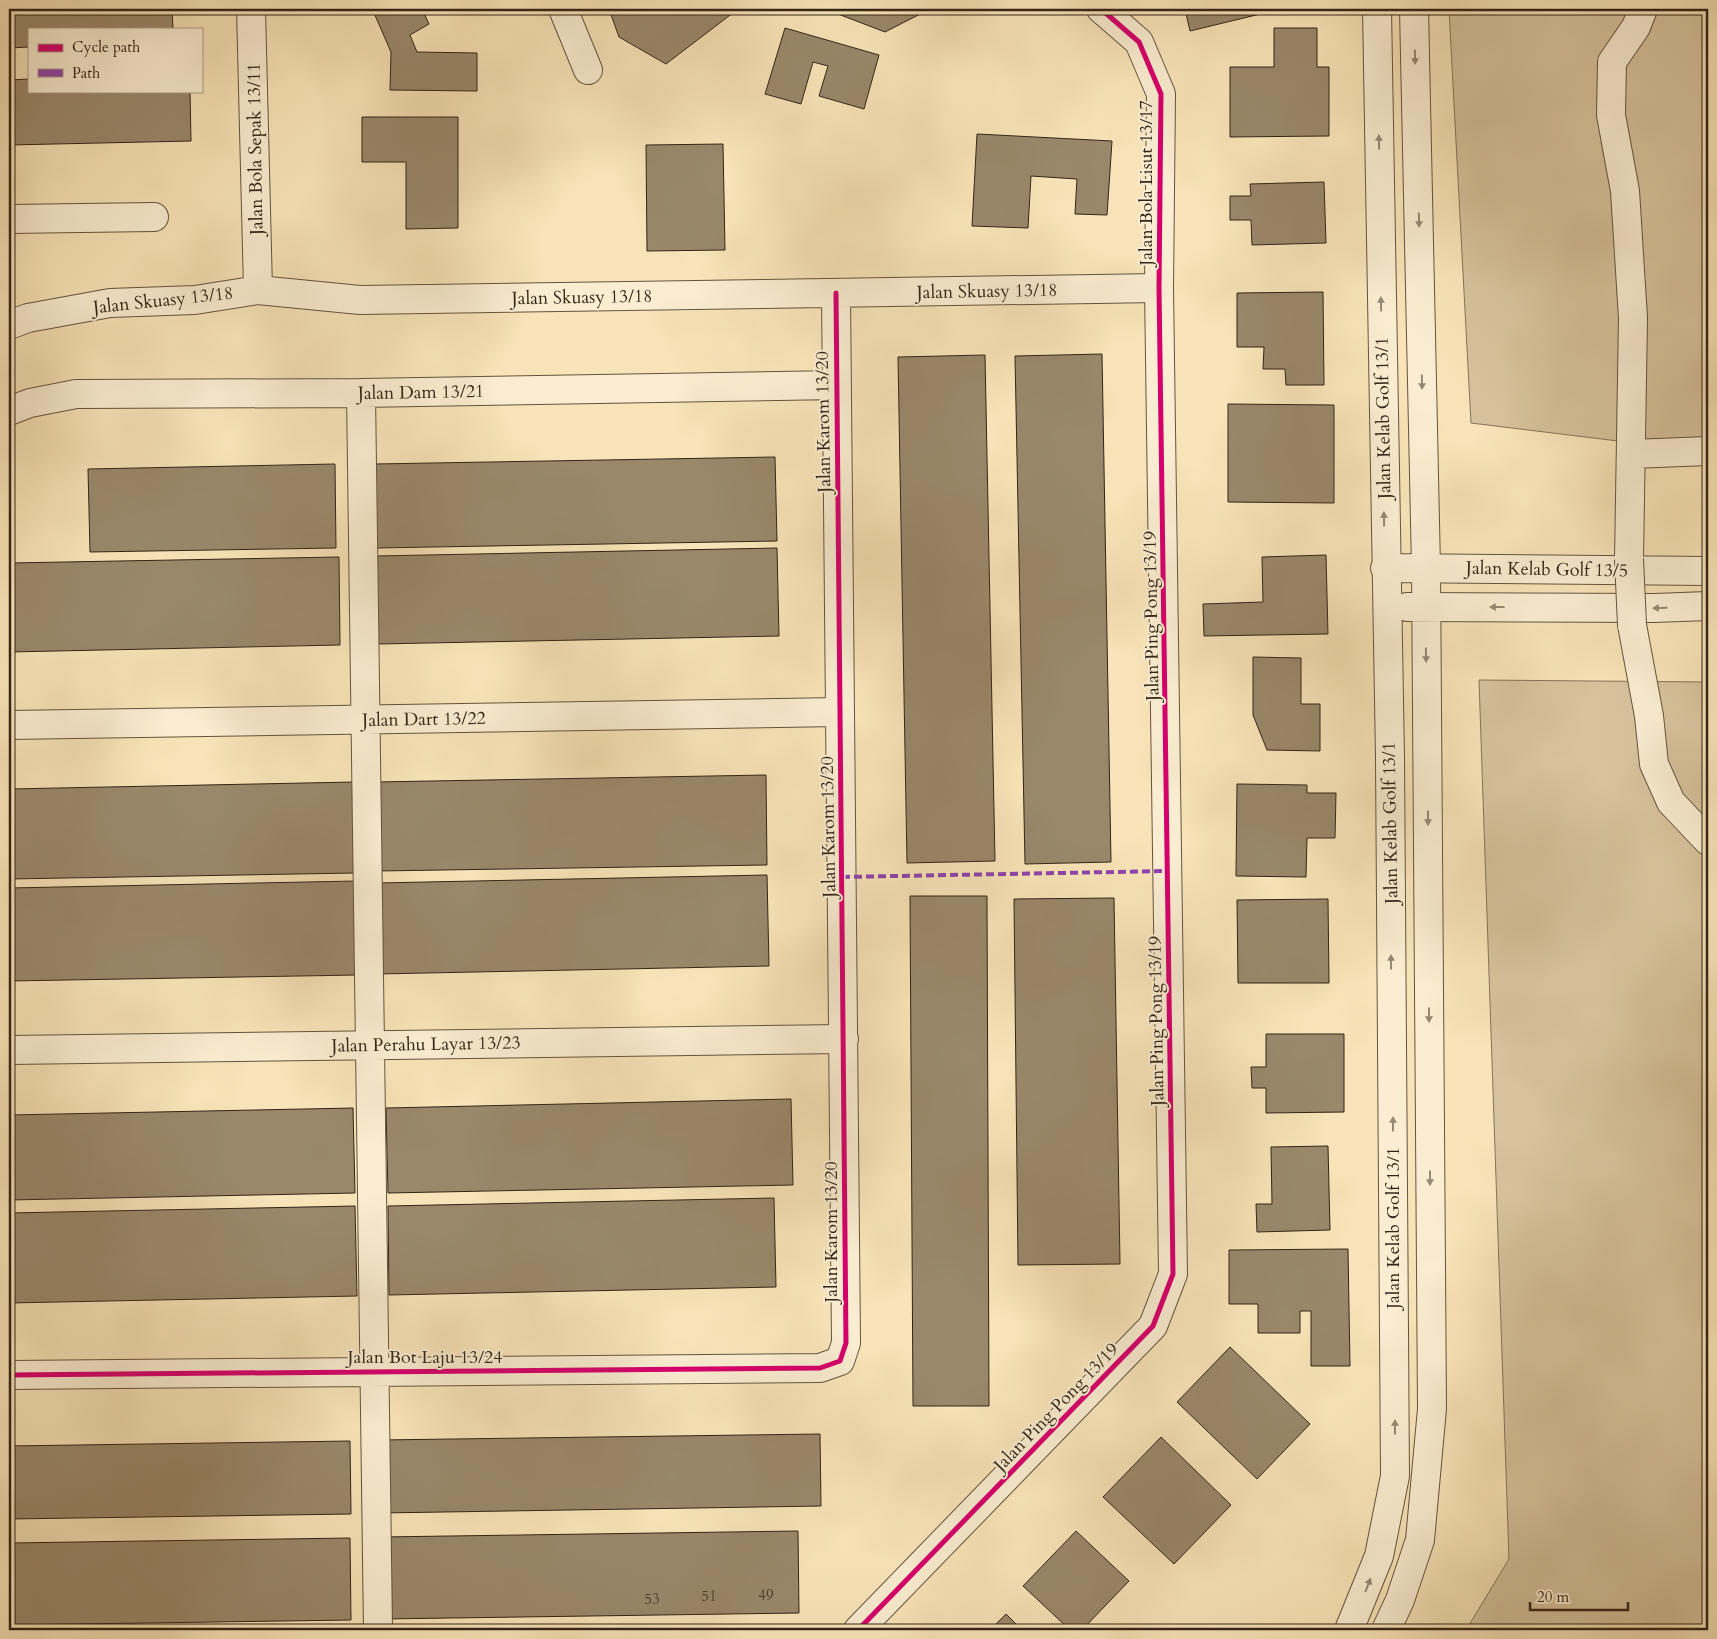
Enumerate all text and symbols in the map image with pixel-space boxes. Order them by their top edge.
legend [28,28,202,92]
text: Cycle path [72,37,141,57]
one-way arrow [1412,50,1420,66]
text: Path [72,63,101,83]
street label: Jalan Bola Sepak 13/11 [241,63,270,238]
street label: Jalan Bola Lisut 13/17 [1134,100,1159,269]
one-way arrow [1374,133,1382,149]
one-way arrow [1415,212,1423,228]
street label: Jalan Skuasy 13/18 [913,278,1058,305]
street label: Jalan Skuasy 13/18 [89,281,234,321]
street label: Jalan Skuasy 13/18 [508,284,653,311]
one-way arrow [1377,296,1385,312]
street label: Jalan Kelab Golf 13/1 [1370,337,1397,502]
street label: Jalan Karom 13/20 [810,351,837,496]
one-way arrow [1419,375,1427,391]
street label: Jalan Dam 13/21 [355,379,484,406]
one-way arrow [1380,511,1388,527]
street label: Jalan Ping Pong 13/19 [1138,531,1166,704]
street label: Jalan Kelab Golf 13/5 [1463,556,1628,583]
one-way arrow [1489,603,1505,611]
one-way arrow [1651,604,1667,612]
one-way arrow [1422,648,1430,664]
street label: Jalan Dart 13/22 [359,706,486,733]
street label: Jalan Kelab Golf 13/1 [1377,742,1404,907]
street label: Jalan Karom 13/20 [815,756,842,901]
one-way arrow [1424,810,1432,826]
street label: Jalan Ping Pong 13/19 [1143,936,1171,1109]
one-way arrow [1387,953,1395,969]
one-way arrow [1425,1008,1433,1024]
street label: Jalan Perahu Layar 13/23 [328,1030,521,1059]
one-way arrow [1389,1116,1397,1132]
street label: Jalan Kelab Golf 13/1 [1381,1147,1406,1312]
street label: Jalan Karom 13/20 [819,1161,844,1306]
one-way arrow [1426,1170,1434,1186]
street label: Jalan Ping Pong 13/19 [986,1337,1125,1479]
street label: Jalan Bot Laju 13/24 [345,1345,502,1370]
one-way arrow [1391,1418,1399,1434]
one-way arrow [1365,1578,1372,1593]
scale bar [1530,1579,1627,1611]
house number: 49 [758,1585,774,1605]
house number: 51 [701,1586,717,1606]
text: 20 m [1537,1587,1569,1607]
house number: 53 [644,1589,660,1609]

